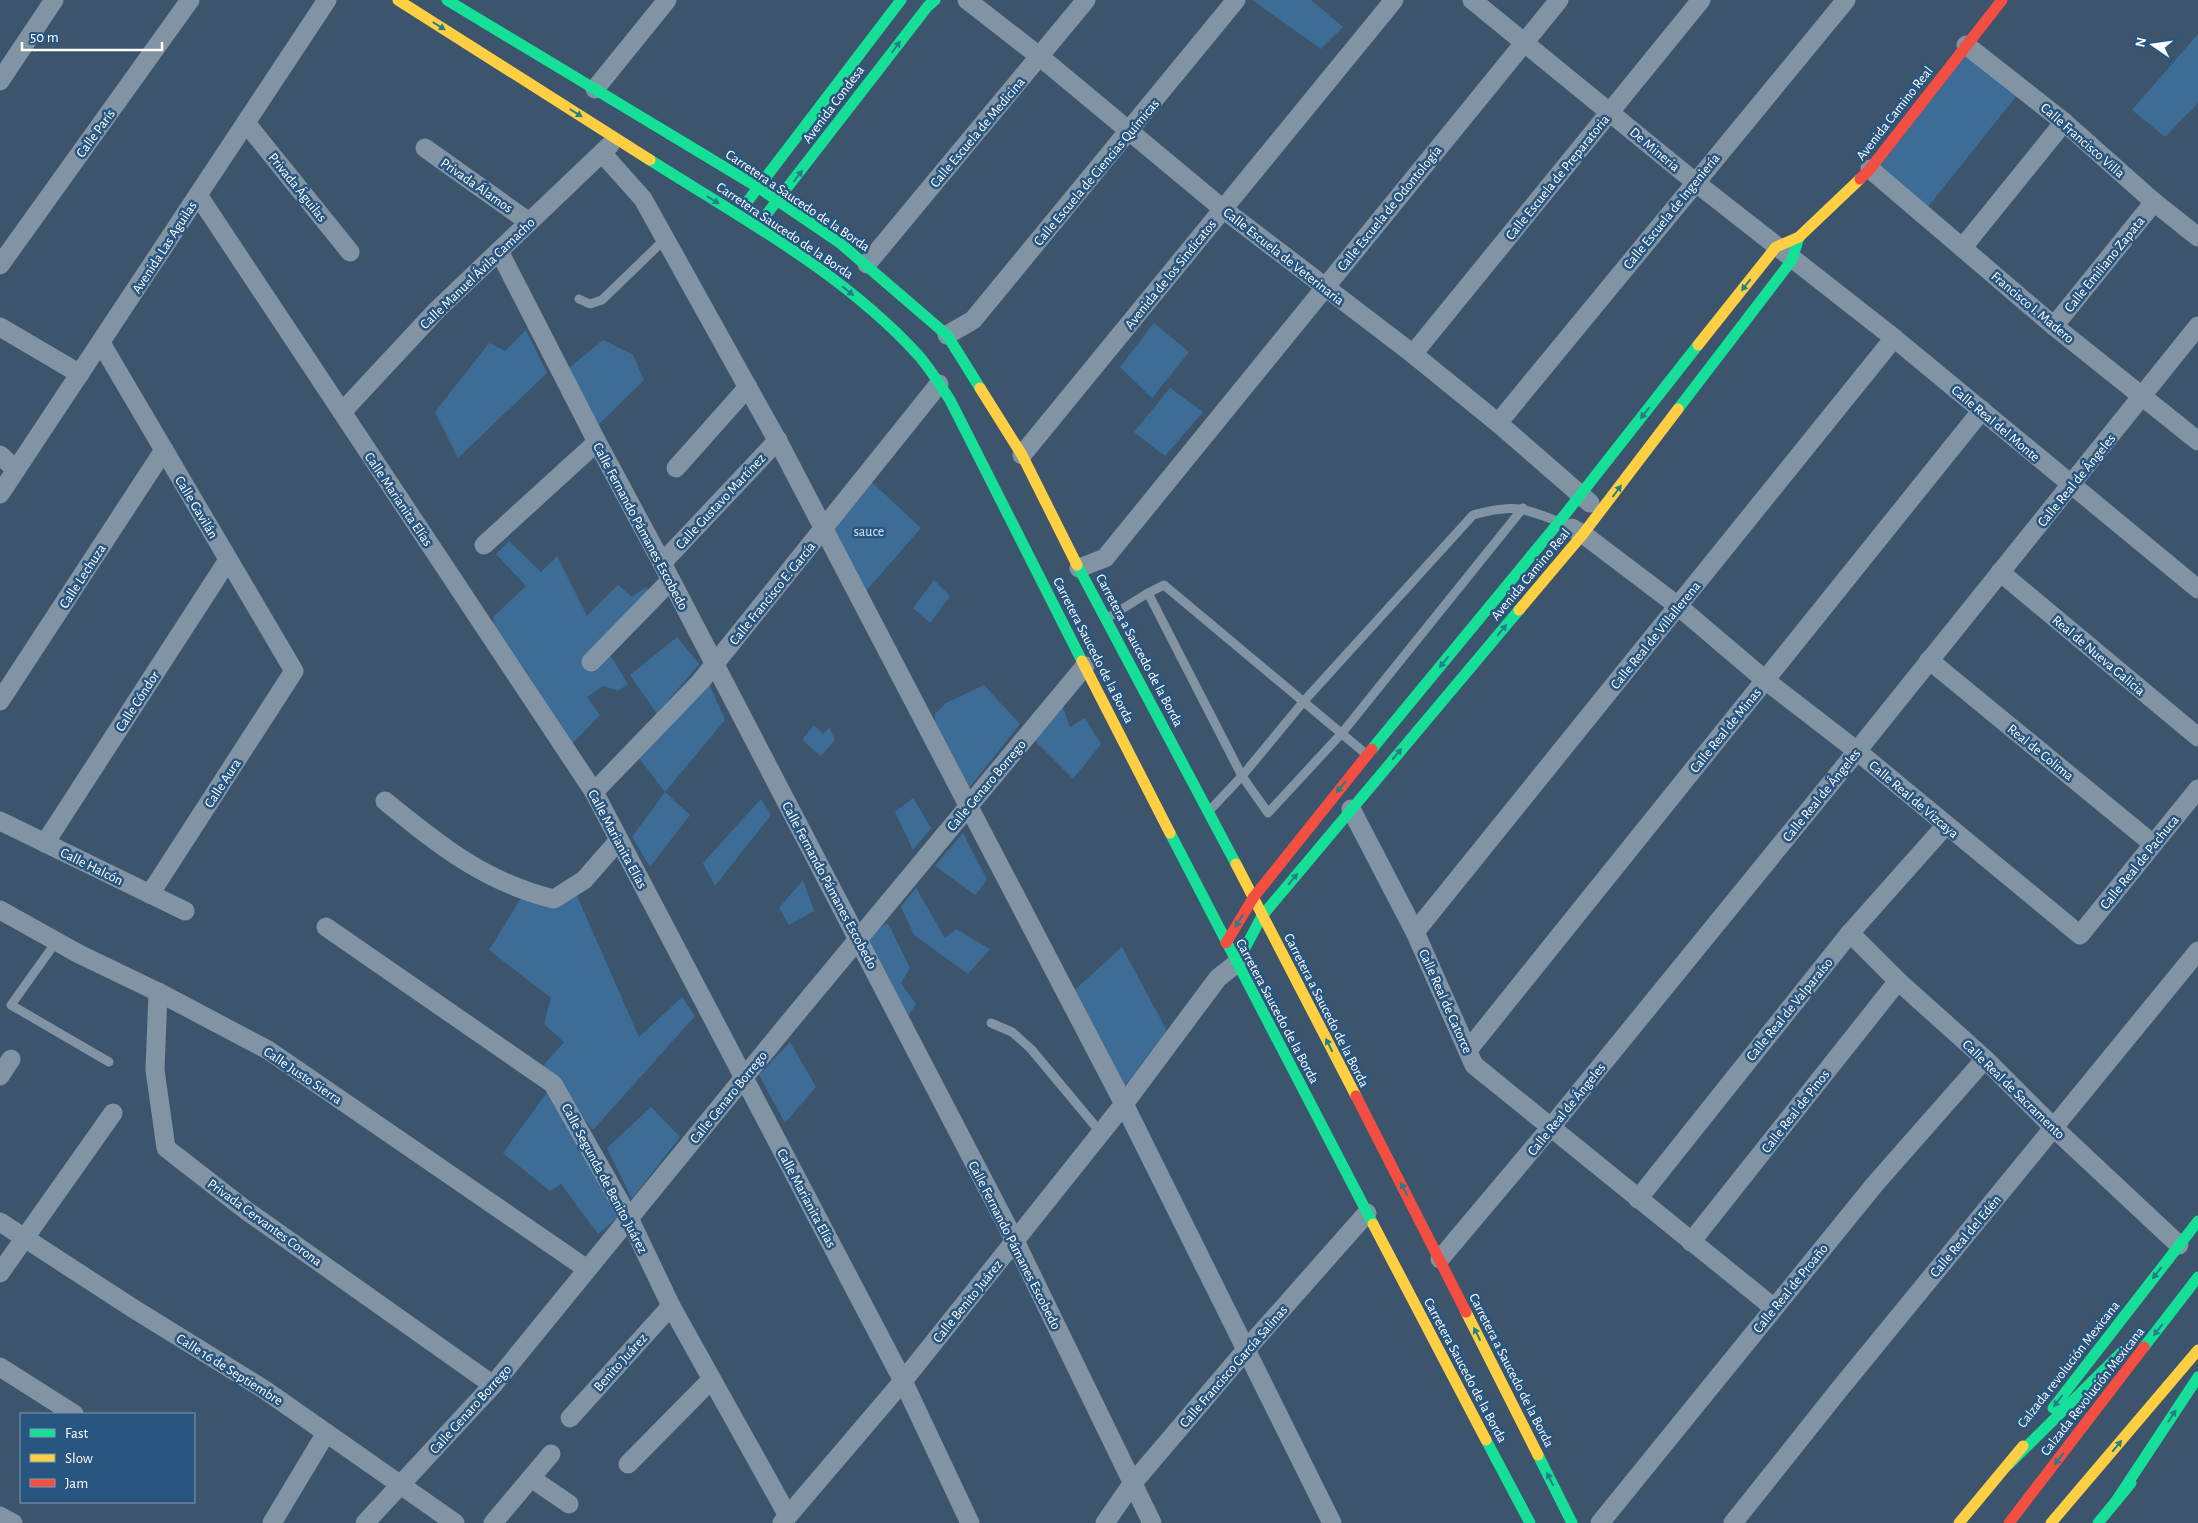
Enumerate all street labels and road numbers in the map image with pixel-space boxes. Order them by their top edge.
street label: Avenida Condesa [800,63,868,146]
street label: Avenida Camino Real [1854,64,1936,163]
street label: Calle Escuela de Medicina [928,75,1028,190]
street label: Calle Escuela de Ciencias Químicas [1031,97,1162,249]
street label: Calle Francisco Villa [2038,101,2127,181]
street label: Calle París [74,107,118,160]
street label: Calle Escuela de Preparatoria [1503,112,1613,243]
street label: De Mineria [1627,125,1682,175]
street label: Calle Escuela de Odontología [1335,143,1445,274]
street label: Carretera a Saucedo de la Borda [723,147,872,255]
street label: Privada Águilas [265,149,331,225]
street label: Calle Escuela de Ingeniería [1621,151,1723,272]
street label: Privada Álamos [438,153,517,216]
street label: Carretera Saucedo de la Borda [713,180,856,282]
street label: Avenida Las Aguilas [130,199,200,296]
street label: Calle Escuela de Veterinaria [1220,205,1347,308]
street label: Calle Manuel Ávila Camacho [416,213,538,332]
street label: Calle Emiliano Zapata [2062,214,2148,315]
street label: Avenida de los Sindicatos [1122,217,1219,332]
street label: Francisco I. Madero [1988,269,2077,346]
street label: Calle Real del Monte [1949,383,2042,465]
street label: Calle Real de Ángeles [2033,430,2118,530]
street label: Calle Fernando Pámanes Escobedo [590,441,690,612]
street label: Calle Marianita Elías [362,450,435,549]
street label: Calle Gustavo Martínez [673,451,768,552]
street label: Calle Gavilán [172,474,220,541]
street label: Avenida Camino Real [1488,526,1573,623]
street label: Calle Francisco E. García [727,539,819,648]
street label: Calle Lechuza [57,541,109,611]
street label: Carretera a Saucedo de la Borda [1093,572,1186,730]
street label: Carretera Saucedo de la Borda [1050,575,1136,726]
street label: Calle Real de Villallerena [1608,579,1704,692]
street label: Real de Nueva Galicia [2049,613,2148,699]
street label: Calle Cóndor [113,668,163,734]
street label: Calle Real de Minas [1687,686,1764,776]
street label: Real de Colima [2005,722,2076,784]
street label: Calle Genaro Borrego [945,737,1029,834]
street label: Calle Real de Ángeles [1778,745,1863,845]
street label: Calle Aura [202,756,244,810]
street label: Calle Real de Vizcaya [1866,758,1961,841]
street label: Calle Marianita Elías [585,788,649,891]
street label: Calle Fernando Pámanes Escobedo [779,800,879,971]
street label: Calle Real de Pachuca [2098,813,2182,912]
street label: Calle Halcón [58,846,125,888]
street label: Carretera a Saucedo de la Borda [1281,931,1371,1090]
street label: Carretera Saucedo de la Borda [1233,937,1322,1087]
street label: Calle Real de Catorce [1416,947,1474,1056]
street label: Calle Real de Valparaíso [1744,955,1836,1064]
street label: Calle Real de Sacramento [1959,1037,2067,1142]
street label: Calle Justo Sierra [261,1045,345,1107]
street label: Calle Genaro Borrego [687,1049,770,1146]
street label: Calle Real de Ángeles [1523,1059,1608,1159]
street label: Calle Real de Pinos [1759,1067,1833,1156]
street label: Calle Segunda de Benito Juárez [559,1101,650,1256]
street label: Calle Marianita Elías [774,1147,838,1250]
street label: Calle Fernando Pámanes Escobedo [965,1159,1063,1332]
street label: Privada Cervantes Corona [205,1177,325,1269]
street label: Calle Real del Edén [1928,1193,2004,1280]
street label: Calle Real de Proaño [1751,1241,1831,1336]
street label: Calle Benito Juárez [930,1258,1005,1346]
street label: Carretera a Saucedo de la Borda [1466,1291,1556,1450]
street label: Carretera Saucedo de la Borda [1421,1296,1510,1446]
street label: Calzada revolución Mexicana [2015,1298,2123,1431]
street label: Calle Francisco García Salinas [1177,1303,1290,1430]
street label: Calzada Revolución Mexicana [2038,1324,2148,1459]
street label: Calle 16 de Septiembre [174,1331,285,1408]
street label: Benito Juárez [591,1331,650,1394]
street label: Calle Genaro Borrego [427,1362,514,1457]

